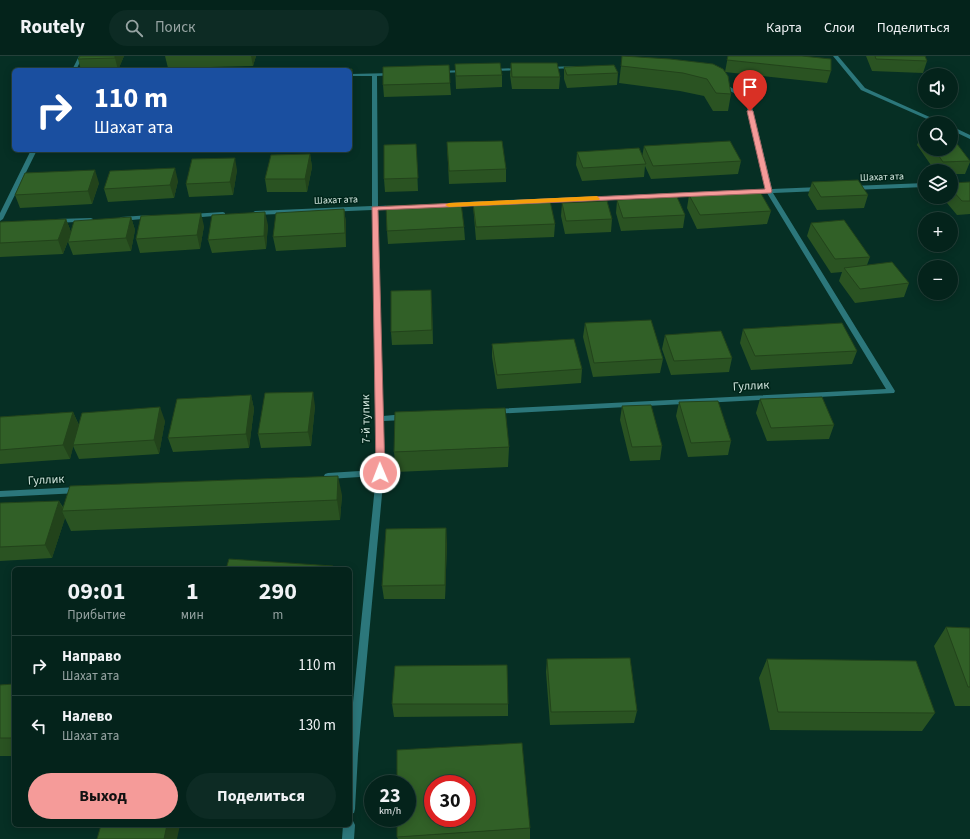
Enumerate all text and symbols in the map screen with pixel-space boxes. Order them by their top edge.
search box [109,10,389,46]
text: Routely [20,14,85,41]
icon: search [123,17,145,39]
text: Поиск [155,17,195,38]
text: Карта [766,18,802,38]
text: Слои [824,18,855,38]
text: Поделиться [877,18,950,38]
map controls [918,68,958,300]
button: sound [918,68,958,108]
pin [733,70,767,111]
icon: arrive [739,76,761,98]
text: 110 m [94,78,168,118]
icon: right [28,84,80,136]
text: Шахат ата [94,115,173,140]
button: search [918,116,958,156]
button: layers [918,164,958,204]
street label: Шахат ата [860,169,904,185]
street label: Шахат ата [314,192,358,208]
button: + [918,212,958,252]
button: − [918,260,958,300]
street label: Гуллик [732,377,770,395]
street label: 7-й тупик [357,394,375,444]
position arrow [359,452,401,494]
street label: Гуллик [27,471,65,489]
text: 09:01 [67,574,125,609]
text: 1 [186,574,199,609]
text: 290 [259,574,297,609]
text: Прибытие [67,606,126,624]
text: мин [181,606,204,624]
text: m [272,606,283,624]
text: Направо [62,646,121,667]
icon: right [28,655,50,677]
text: 110 m [298,655,336,676]
text: Шахат ата [62,667,119,685]
text: Налево [62,706,113,727]
icon: left [28,715,50,737]
text: 130 m [298,715,336,736]
text: Шахат ата [62,727,119,745]
button: Выход [28,773,178,819]
button: Поделиться [186,773,336,819]
speed limit sign: 30 [424,775,476,827]
text: 23 [379,782,401,810]
text: km/h [379,804,401,818]

